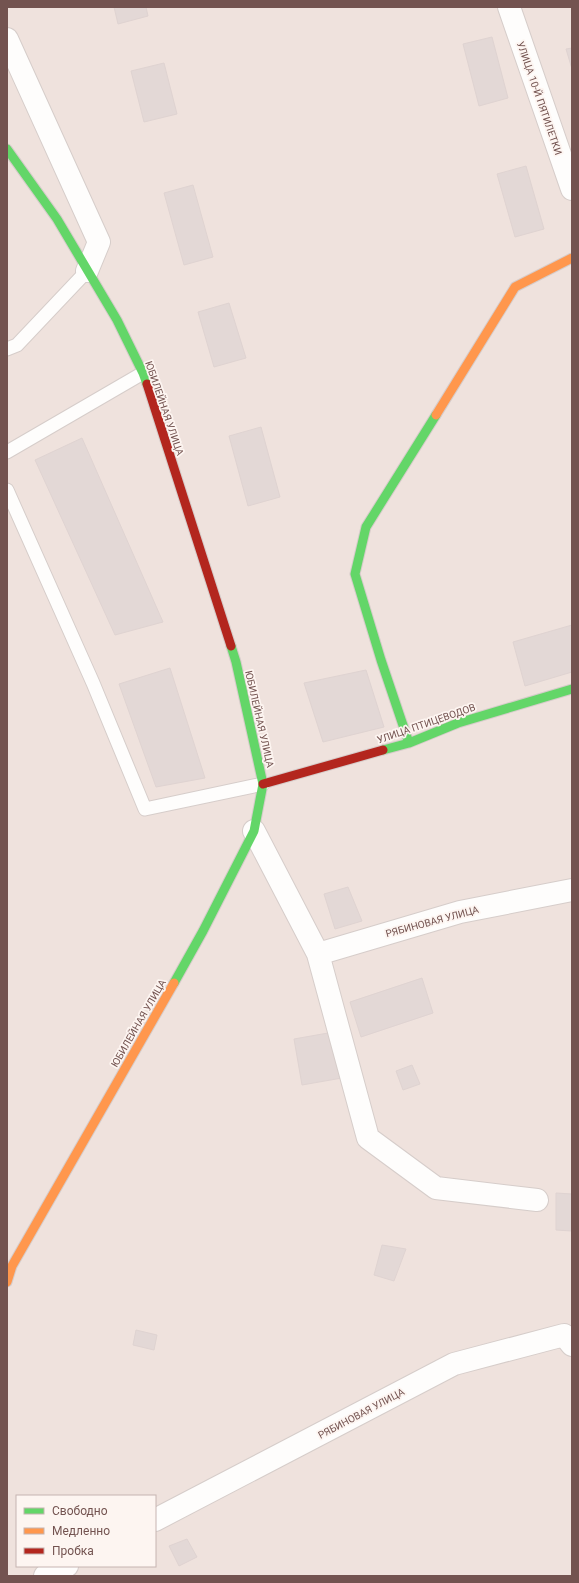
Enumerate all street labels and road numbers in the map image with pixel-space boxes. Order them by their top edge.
street label: УЛИЦА 10-Й ПЯТИЛЕТКИ [515,40,565,156]
street label: ЮБИЛЕЙНАЯ УЛИЦА [143,359,187,457]
street label: ЮБИЛЕЙНАЯ УЛИЦА [243,669,277,769]
street label: УЛИЦА ПТИЦЕВОДОВ [376,701,477,745]
street label: РЯБИНОВАЯ УЛИЦА [384,904,480,939]
street label: ЮБИЛЕЙНАЯ УЛИЦА [108,977,168,1069]
street label: РЯБИНОВАЯ УЛИЦА [316,1386,407,1441]

